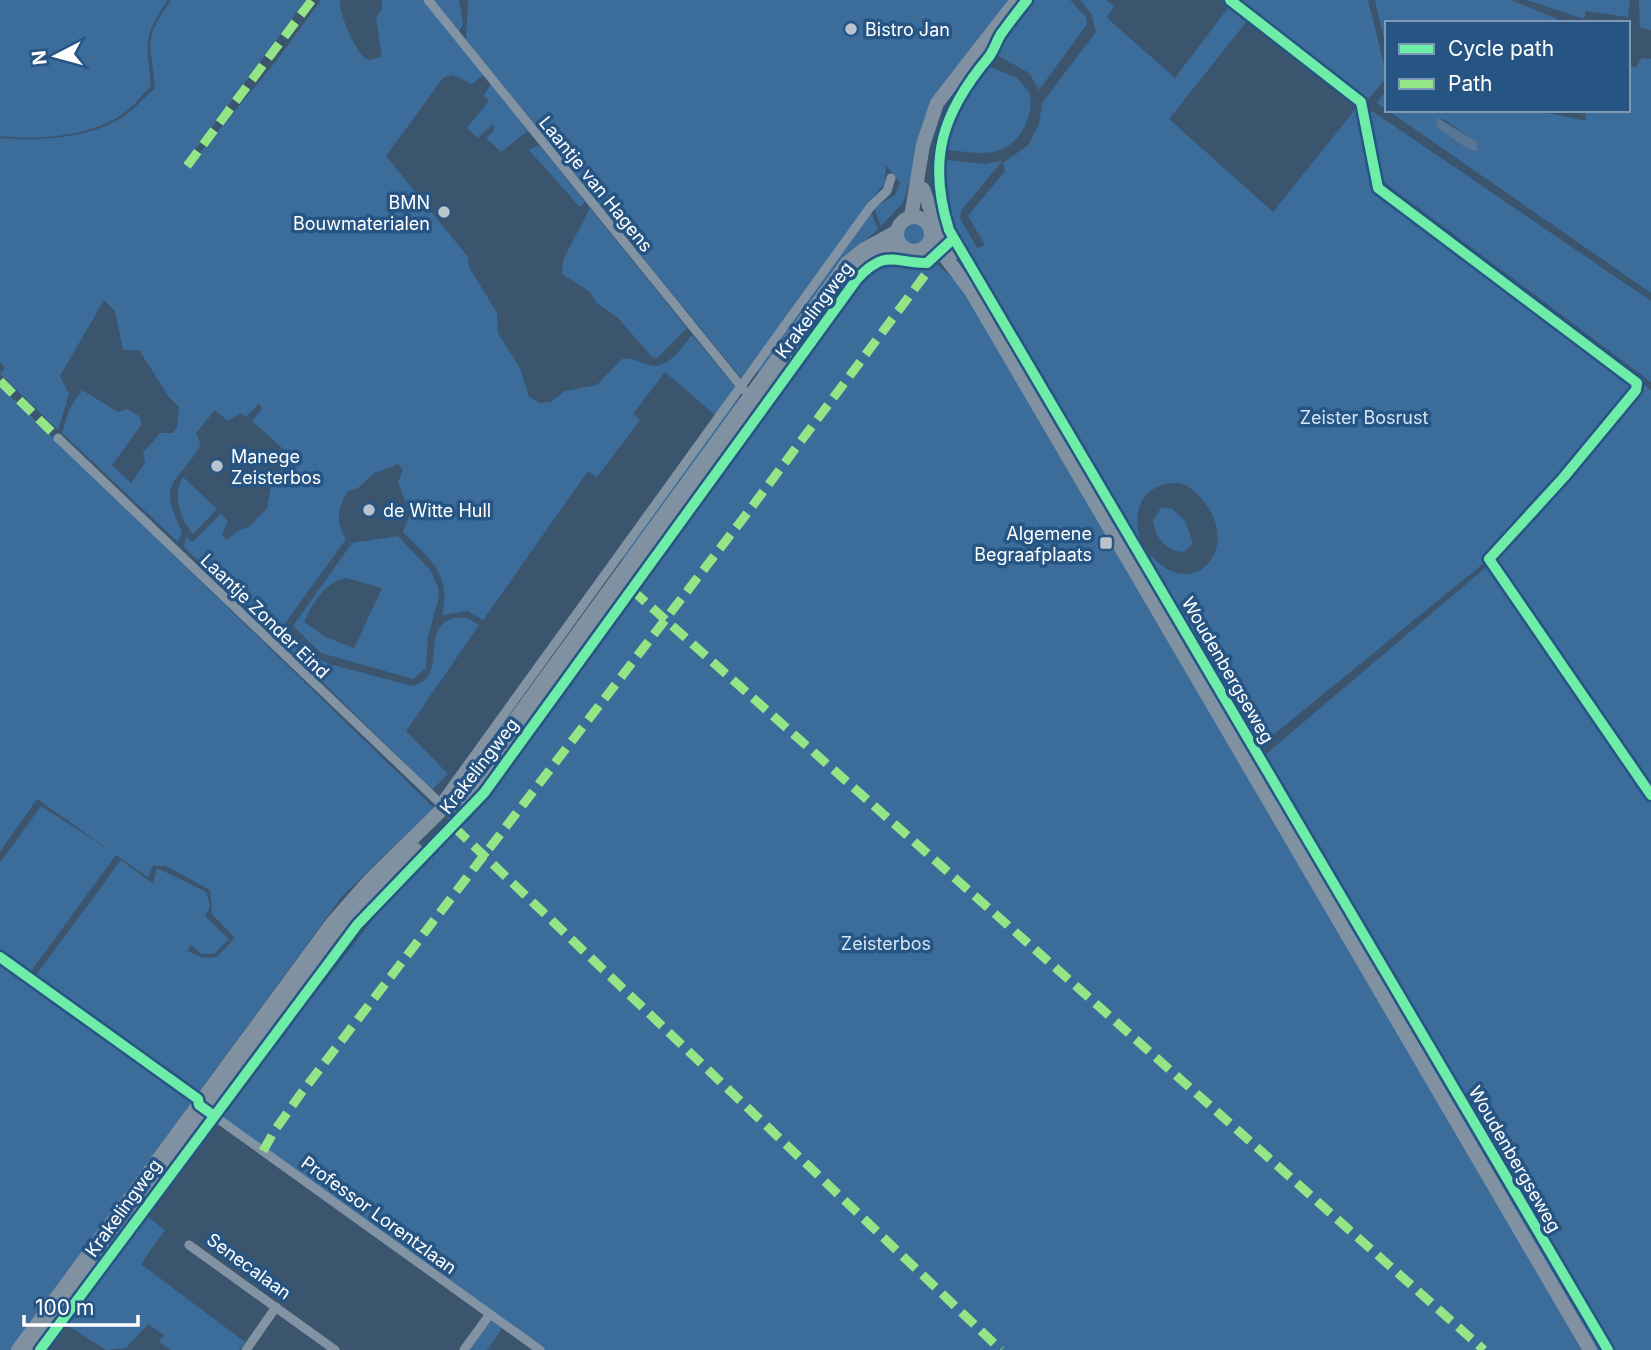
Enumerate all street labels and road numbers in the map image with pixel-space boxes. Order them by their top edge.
street label: Laantje van Hagens [535,112,657,256]
street label: Krakelingweg [771,258,857,362]
street label: Laantje Zonder Eind [197,549,333,683]
street label: Woudenbergseweg [1178,593,1278,747]
street label: Krakelingweg [435,714,523,818]
street label: Woudenbergseweg [1465,1082,1565,1236]
street label: Professor Lorentzlaan [297,1152,461,1278]
street label: Krakelingweg [81,1155,165,1261]
street label: Senecalaan [203,1228,295,1304]

